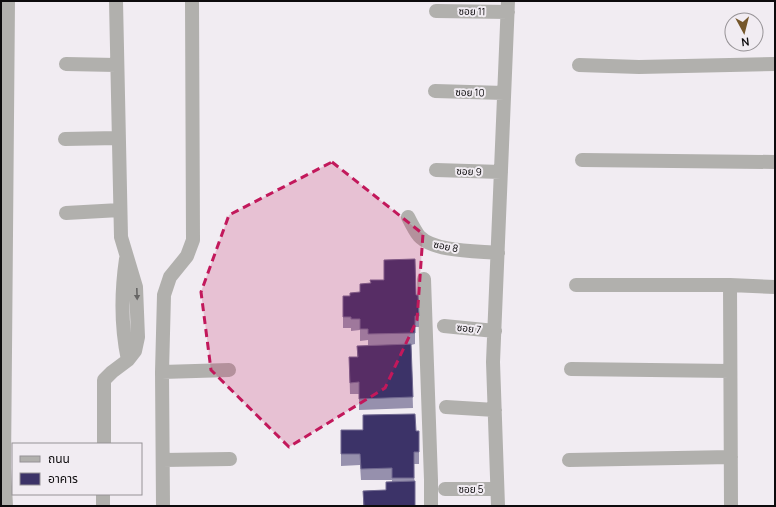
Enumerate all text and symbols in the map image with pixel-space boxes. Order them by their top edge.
street label: ซอย 11 [458,4,486,18]
north arrow [724,12,764,52]
text: N [740,34,750,50]
street label: ซอย 10 [455,85,485,99]
street label: ซอย 9 [456,164,482,178]
street label: ซอย 8 [432,237,460,255]
one-way arrow [133,288,140,300]
street label: ซอย 7 [456,320,482,336]
legend [12,443,142,495]
text: ถนน [48,450,70,467]
text: อาคาร [48,470,78,487]
street label: ซอย 5 [458,482,484,496]

